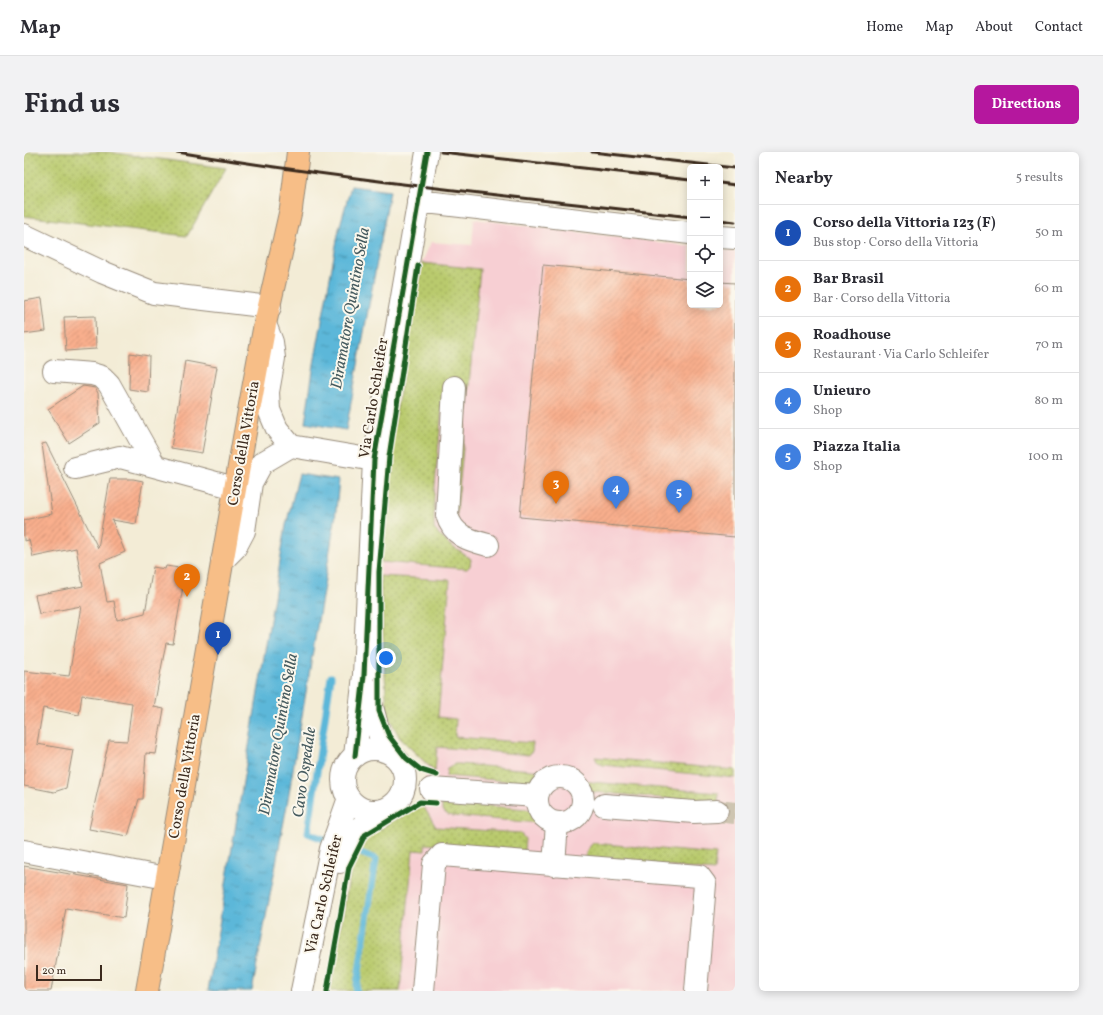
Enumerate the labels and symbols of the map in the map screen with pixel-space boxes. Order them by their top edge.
water label: Diramatore Quintino Sella [326,225,376,391]
street label: Via Carlo Schleifer [355,336,394,460]
street label: Corso della Vittoria [223,379,266,507]
pin: 3 [543,471,569,504]
pin: 4 [603,476,629,509]
pin: 5 [666,480,692,513]
pin: 2 [174,564,200,597]
pin: 1 [205,622,231,655]
your location [376,648,396,668]
water label: Diramatore Quintino Sella [254,651,304,817]
street label: Corso della Vittoria [164,712,207,840]
water label: Cavo Ospedale [288,725,322,819]
street label: Via Carlo Schleifer [301,833,348,956]
scale bar [36,963,102,982]

